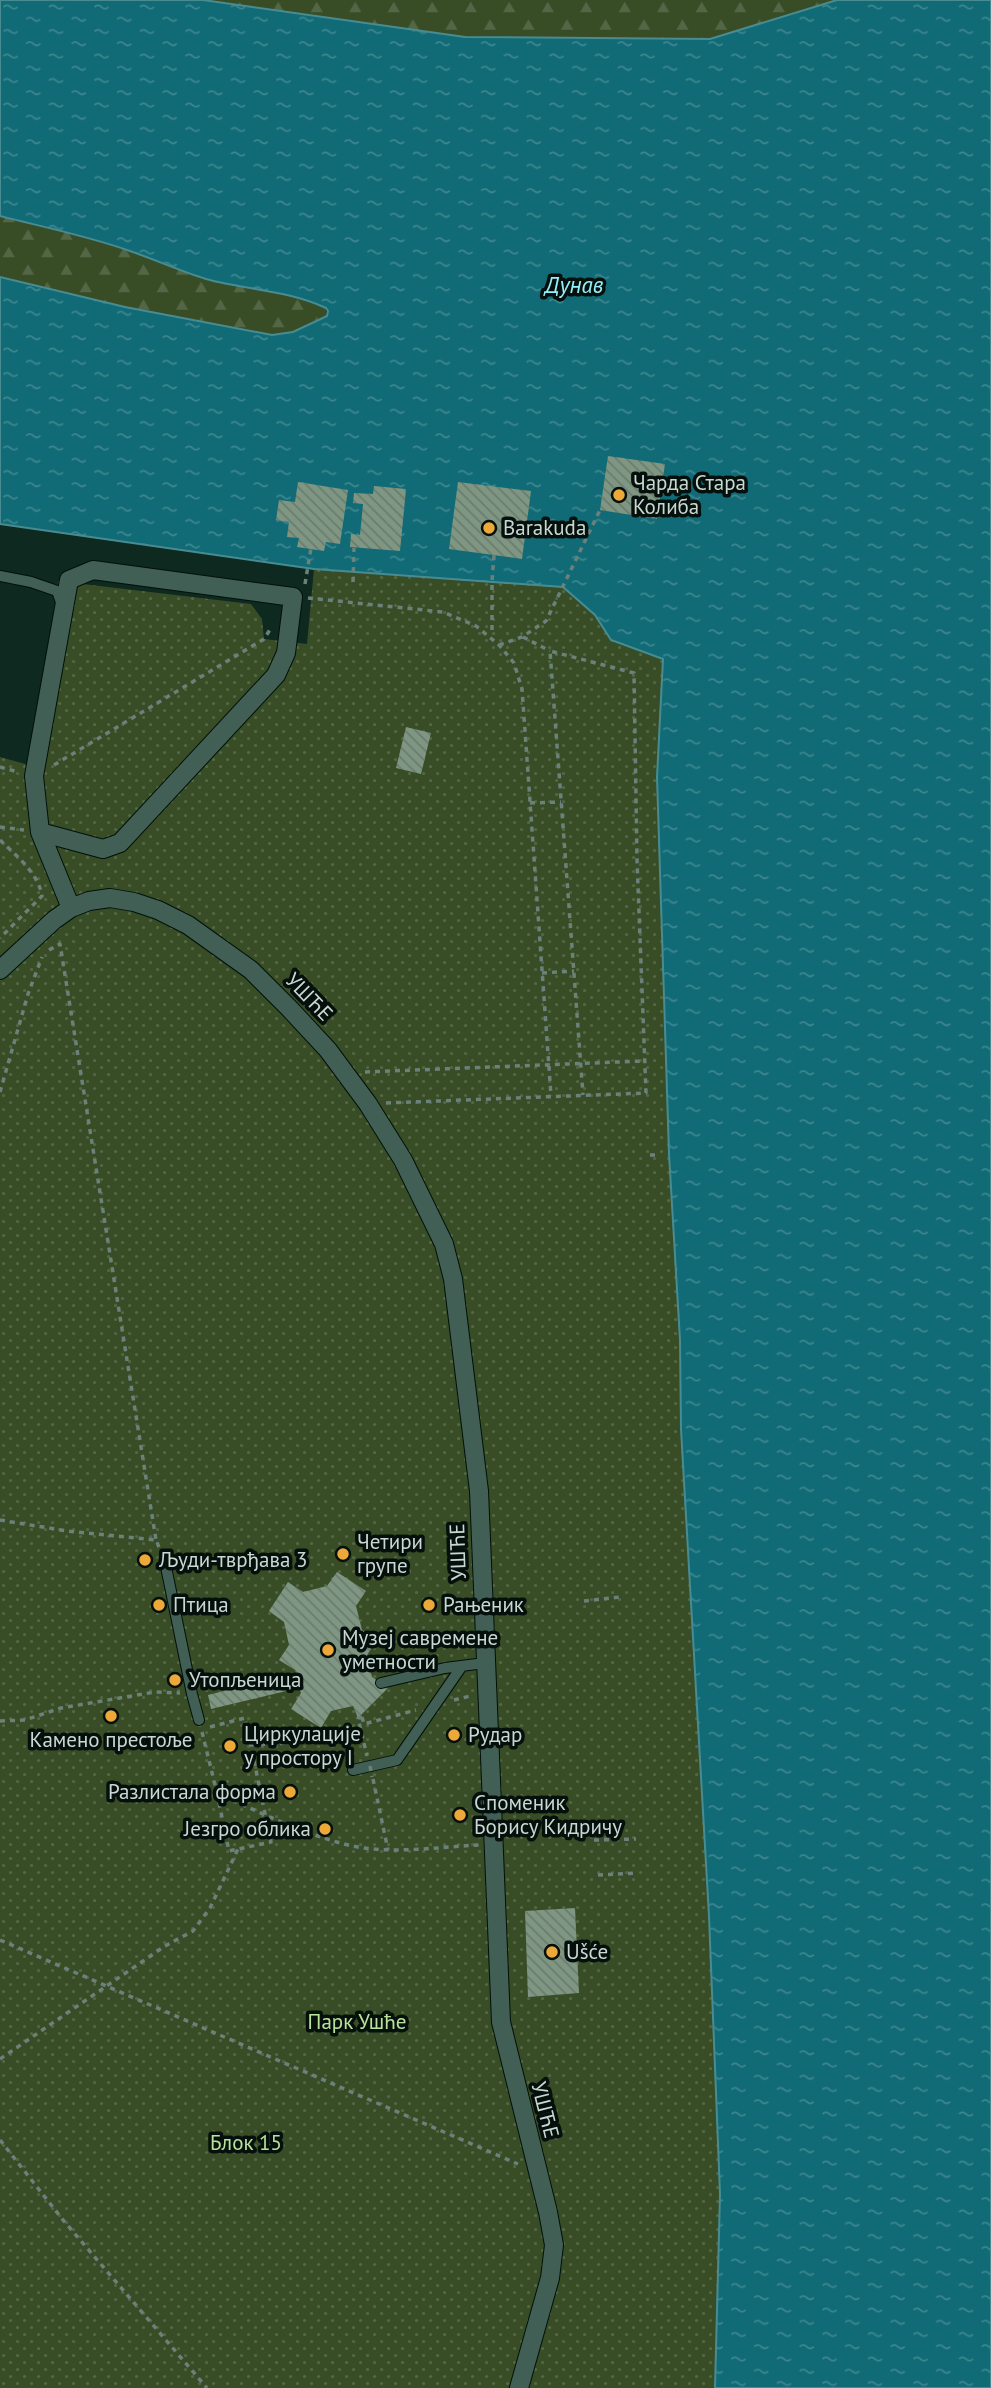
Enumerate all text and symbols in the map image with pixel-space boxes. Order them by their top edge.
water label: Дунав [543,270,604,299]
place label: Чарда Стара Колиба [633,469,746,520]
marker: Чарда Стара Колиба [611,487,627,503]
place label: Barakuda [503,514,586,541]
marker: Barakuda [481,520,497,536]
street label: УШЋЕ [280,967,339,1027]
street label: УШЋЕ [443,1523,472,1581]
place label: Четири групе [357,1528,423,1579]
place label: Људи-тврђава 3 [158,1546,307,1573]
marker: Четири групе [335,1546,351,1562]
marker: Људи-тврђава 3 [137,1552,153,1568]
place label: Птица [173,1591,229,1618]
place label: Рањеник [443,1591,524,1618]
marker: Птица [151,1597,167,1613]
marker: Рањеник [421,1597,437,1613]
place label: Музеј савремене уметности [342,1624,498,1675]
marker: Музеј савремене уметности [320,1642,336,1658]
place label: Утопљеница [189,1666,301,1693]
marker: Утопљеница [167,1672,183,1688]
marker: Камено престоље [103,1708,119,1724]
place label: Циркулације у простору I [244,1720,361,1771]
place label: Рудар [468,1721,522,1748]
place label: Камено престоље [30,1726,192,1753]
marker: Рудар [446,1727,462,1743]
marker: Циркулације у простору I [222,1738,238,1754]
place label: Разлистала форма [108,1778,276,1805]
marker: Разлистала форма [282,1784,298,1800]
place label: Споменик Борису Кидричу [474,1789,622,1840]
marker: Споменик Борису Кидричу [452,1807,468,1823]
place label: Језгро облика [183,1815,311,1842]
marker: Језгро облика [317,1821,333,1837]
place label: Ušće [566,1938,608,1965]
marker: Ušće [544,1944,560,1960]
park label: Парк Ушће [308,2008,406,2035]
street label: УШЋЕ [525,2079,565,2141]
park label: Блок 15 [210,2129,282,2156]

